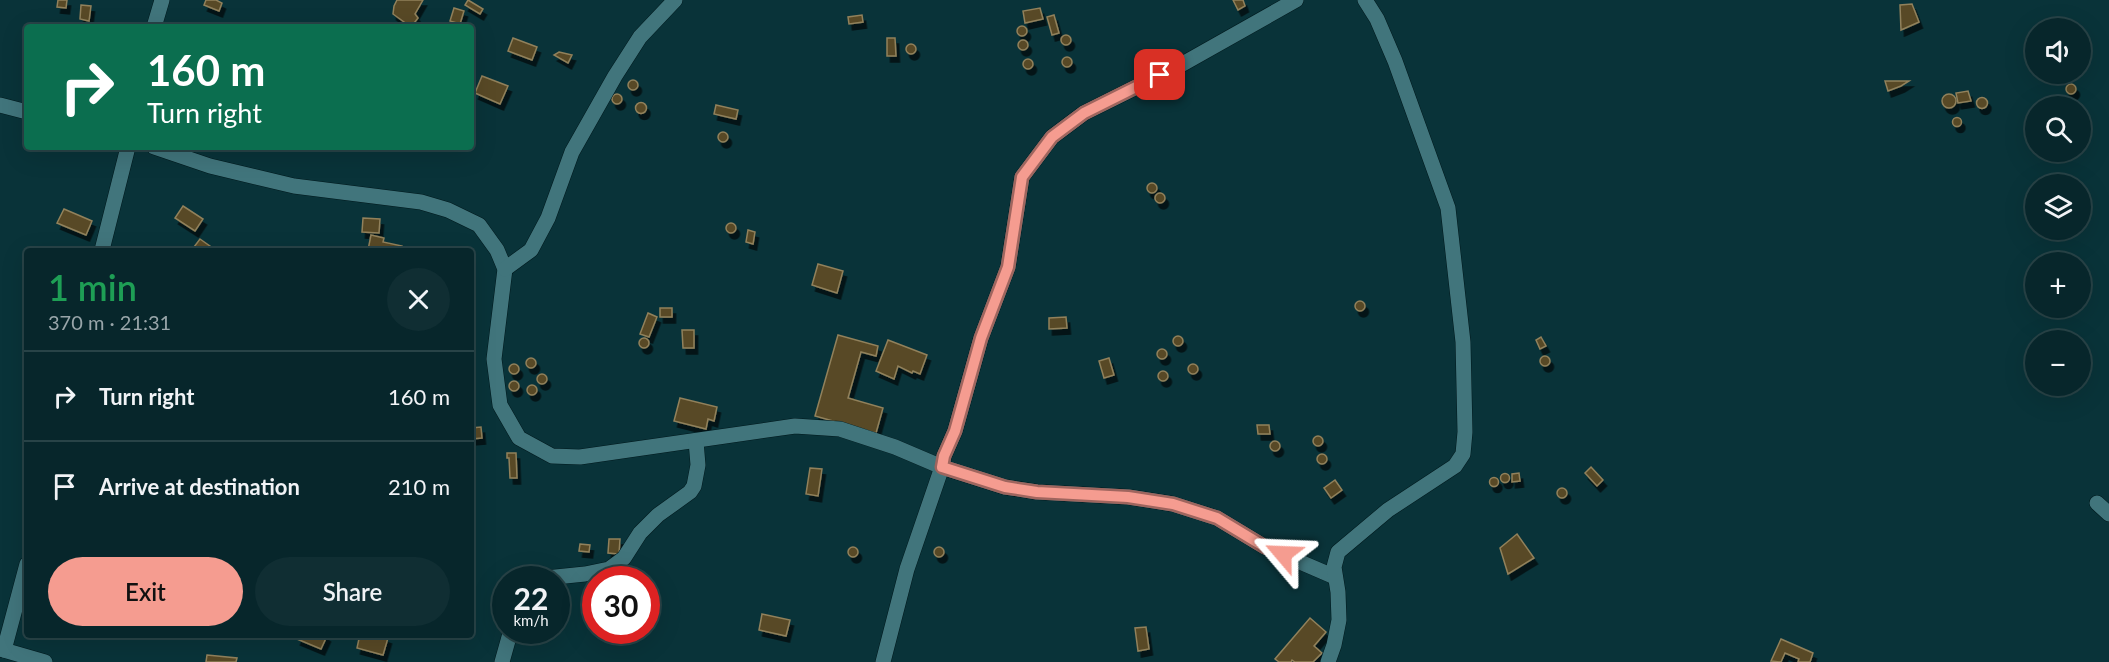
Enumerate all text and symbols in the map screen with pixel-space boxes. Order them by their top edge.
map controls [2025,18,2091,396]
button: sound [2025,18,2091,84]
text: 160 m [147,45,265,95]
icon: right [48,48,126,126]
pin [1134,49,1185,100]
icon: arrive [1143,58,1176,91]
text: Turn right [147,96,262,129]
button: search [2025,96,2091,162]
button: layers [2025,174,2091,240]
button: + [2025,252,2091,318]
text: 1 min [48,265,137,309]
button: close [387,268,450,331]
text: 370 m · 21:31 [48,310,171,334]
button: − [2025,330,2091,396]
icon: right [48,380,81,413]
text: Turn right [99,383,194,410]
text: 160 m [388,383,450,410]
icon: arrive [48,470,81,503]
text: Arrive at destination [99,473,300,500]
text: 210 m [388,473,450,500]
position arrow [1251,522,1315,586]
button: Exit [48,557,243,626]
button: Share [255,557,450,626]
speed limit sign: 30 [582,566,660,644]
text: 22 [514,580,548,616]
text: km/h [513,611,549,629]

